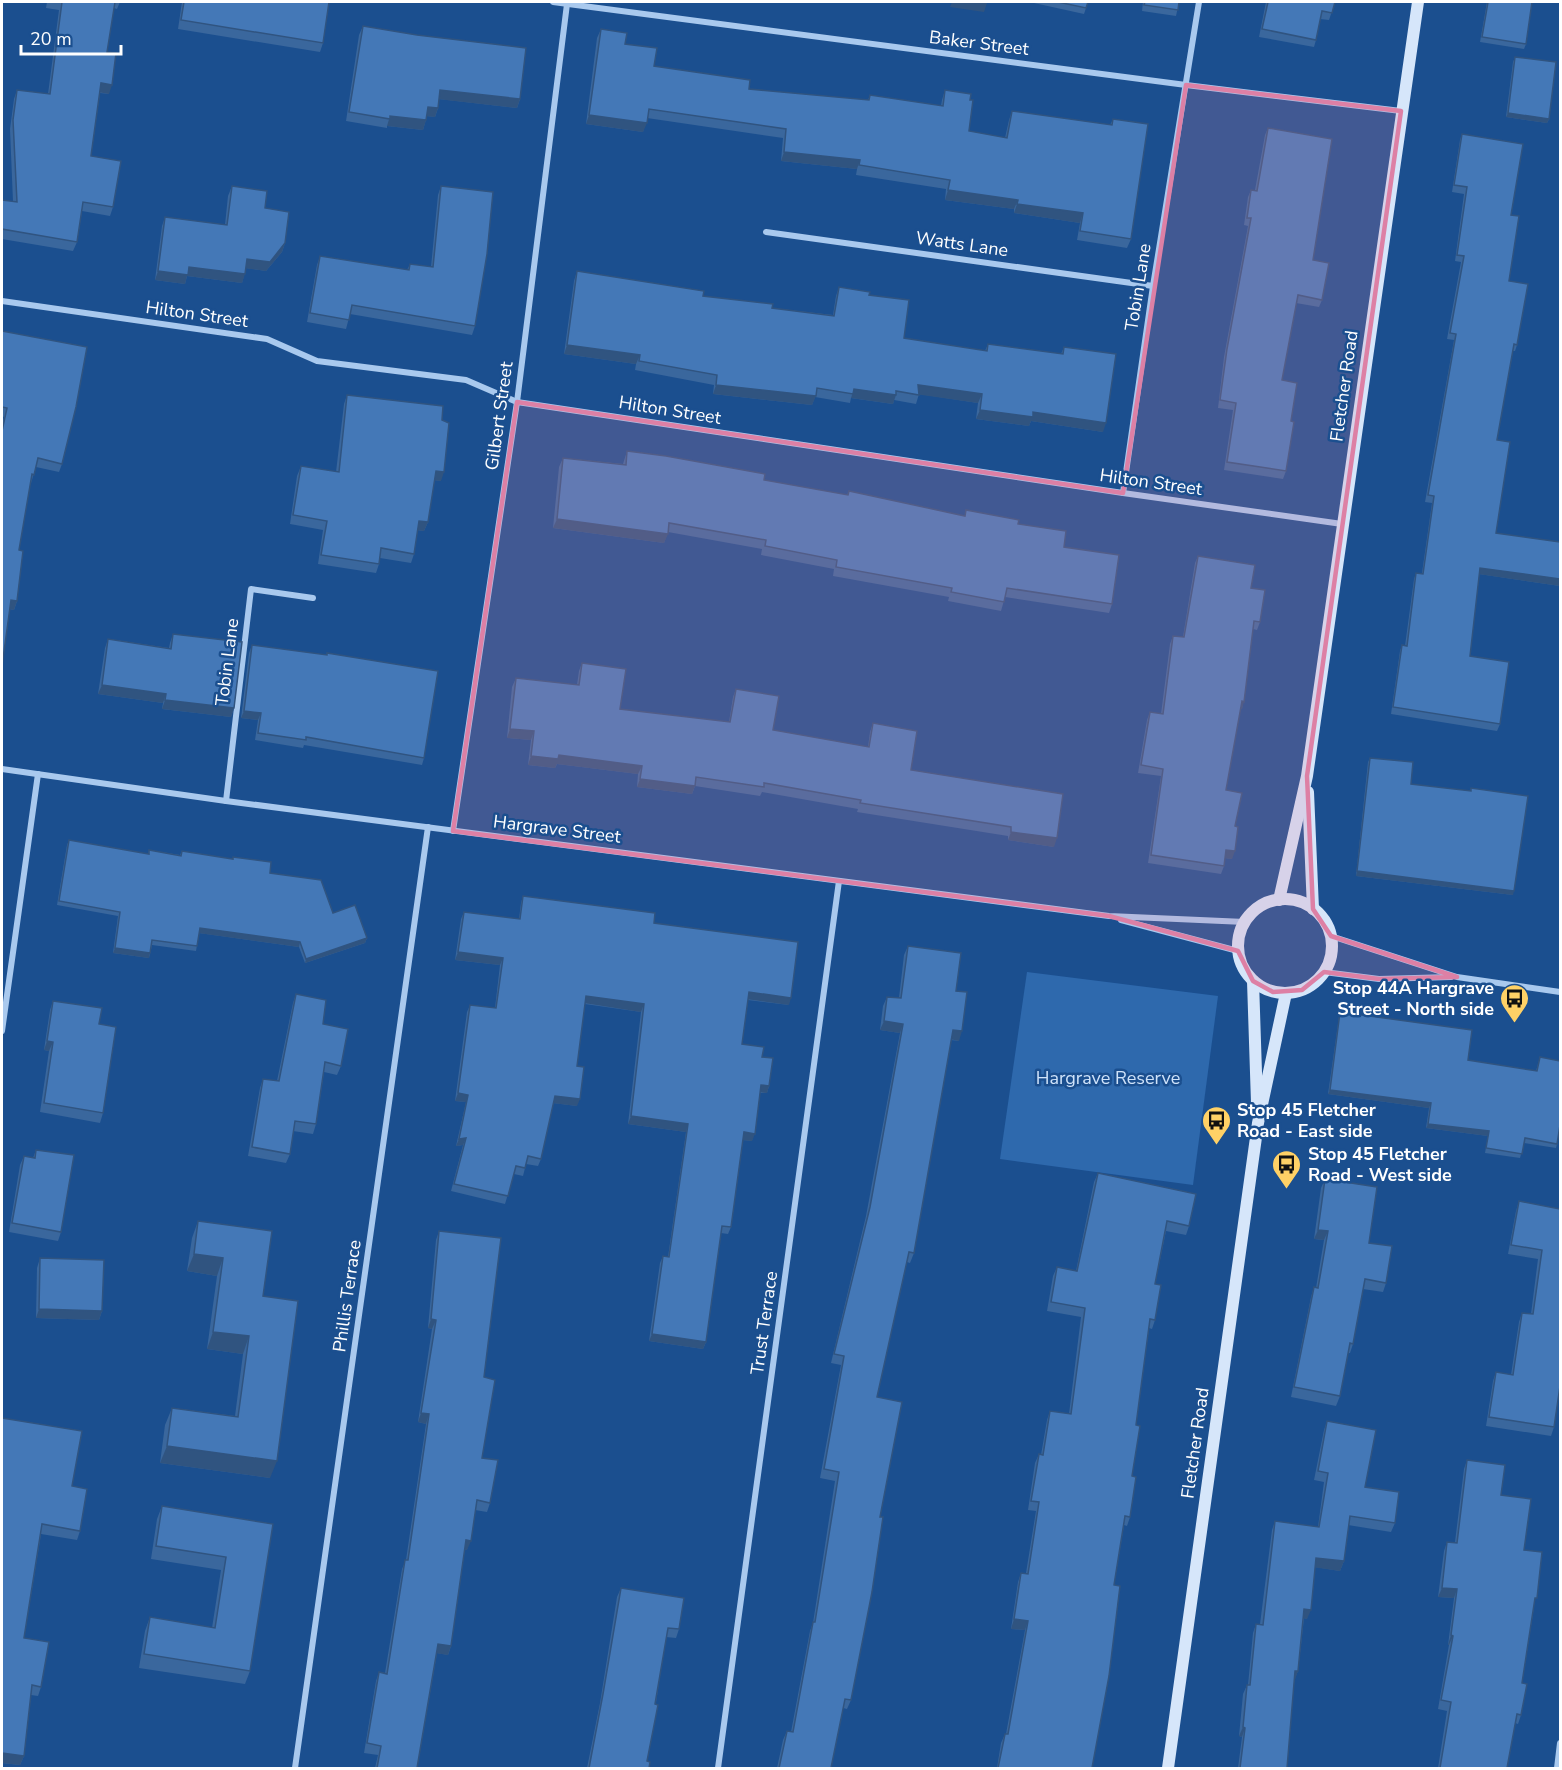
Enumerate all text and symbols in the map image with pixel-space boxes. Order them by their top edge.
scale bar [21,18,122,56]
street label: Baker Street [928,25,1031,61]
text: 20 m [30,27,72,51]
street label: Watts Lane [914,226,1010,262]
street label: Tobin Lane [1119,242,1157,332]
street label: Hilton Street [144,295,250,333]
street label: Fletcher Road [1324,329,1364,443]
street label: Gilbert Street [479,359,519,472]
street label: Hilton Street [617,390,724,430]
street label: Hilton Street [1098,463,1204,501]
street label: Tobin Lane [210,617,244,707]
street label: Hargrave Street [492,809,623,849]
place label: Stop 44A Hargrave Street - North side [1333,976,1494,1021]
bus stop icon: Stop 44A Hargrave Street - North side [1499,982,1531,1024]
park label: Hargrave Reserve [1036,1066,1180,1090]
place label: Stop 45 Fletcher Road - East side [1237,1098,1376,1143]
bus stop icon: Stop 45 Fletcher Road - East side [1200,1104,1232,1146]
place label: Stop 45 Fletcher Road - West side [1308,1142,1452,1187]
bus stop icon: Stop 45 Fletcher Road - West side [1271,1148,1303,1190]
street label: Phillis Terrace [327,1238,367,1354]
street label: Trust Terrace [745,1270,783,1376]
street label: Fletcher Road [1175,1386,1215,1500]

